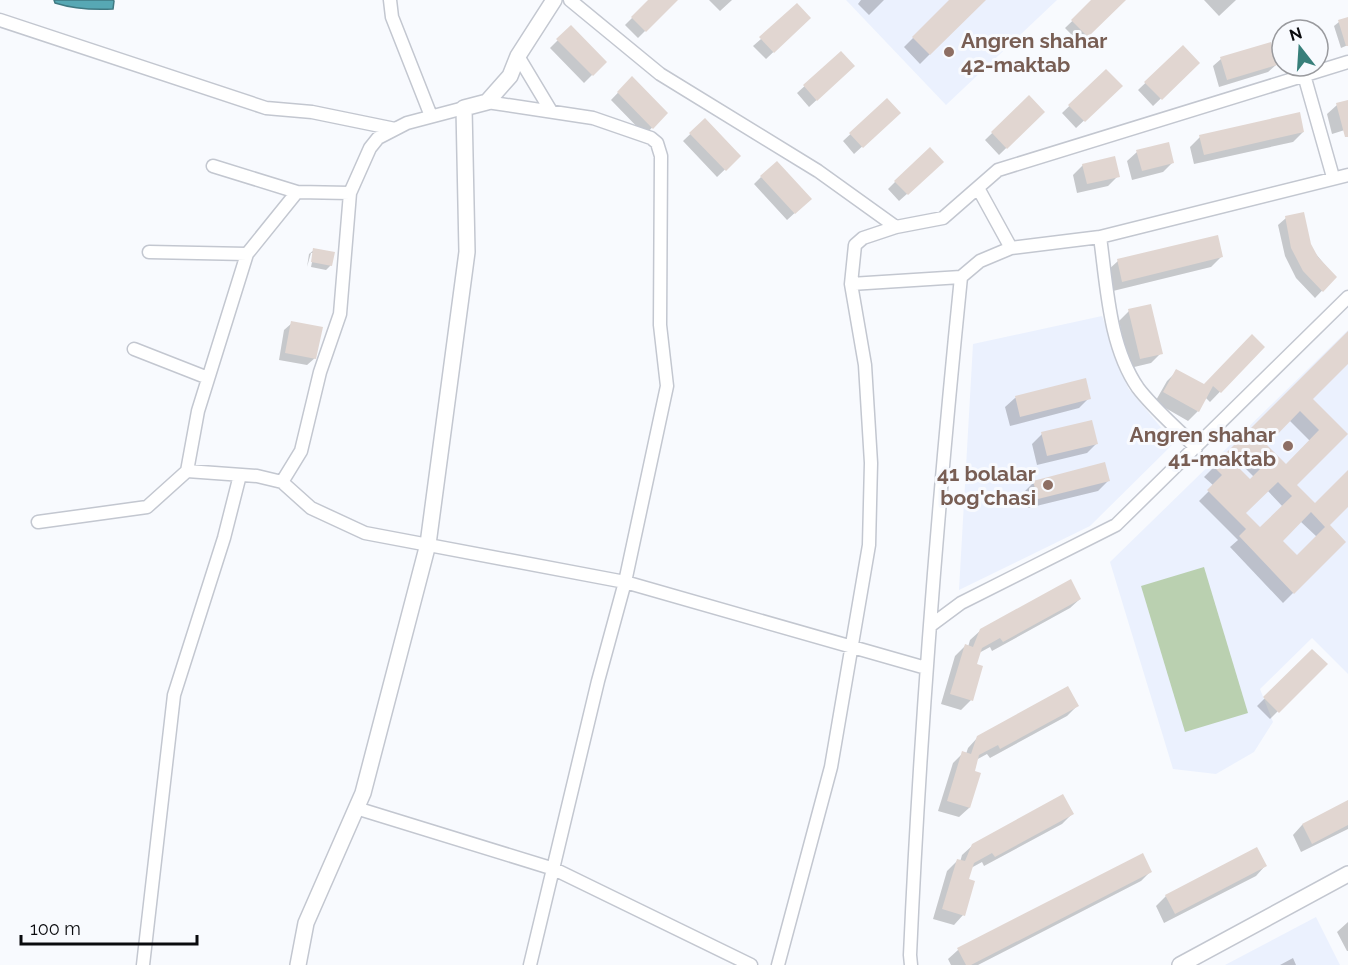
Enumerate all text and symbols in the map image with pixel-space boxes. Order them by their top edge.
north arrow [1270,18,1330,78]
text: N [1287,23,1304,45]
place label: Angren shahar 42-maktab [961,28,1107,77]
marker: Angren shahar 42-maktab [942,45,956,59]
place label: Angren shahar 41-maktab [1130,422,1276,471]
marker: Angren shahar 41-maktab [1281,439,1295,453]
place label: 41 bolalar bog'chasi [937,461,1036,510]
marker: 41 bolalar bog'chasi [1041,478,1055,492]
scale bar [21,908,196,946]
text: 100 m [30,918,81,939]

